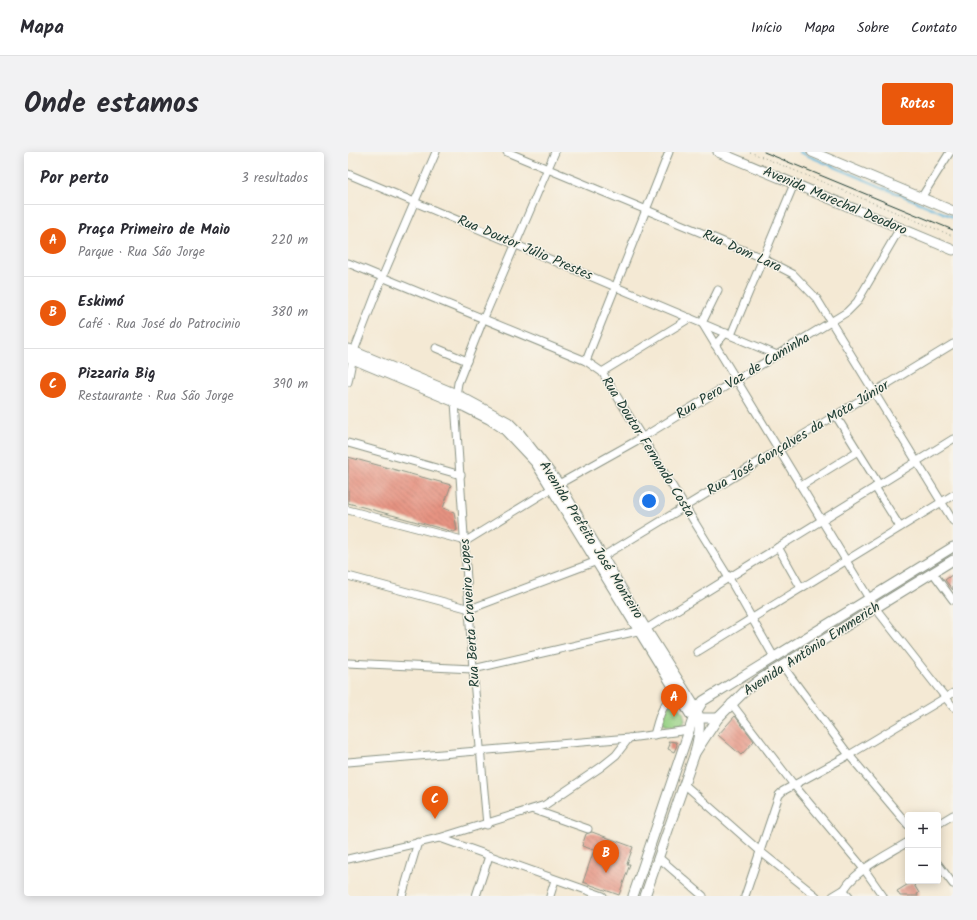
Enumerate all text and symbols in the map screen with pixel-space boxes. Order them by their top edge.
text: Mapa [20,13,64,43]
text: Início [751,17,782,39]
text: Mapa [804,17,835,39]
text: Sobre [857,17,889,39]
text: Contato [911,17,957,39]
text: Onde estamos [24,82,199,127]
button: Rotas [882,83,953,125]
street label: Avenida Marechal Deodoro [760,161,910,241]
text: Por perto [40,165,109,192]
text: 3 resultados [241,168,308,189]
street label: Rua Doutor Júlio Prestes [454,209,596,287]
text: Praça Primeiro de Maio [78,218,230,242]
street label: Rua Dom Lara [699,224,785,278]
text: A [49,230,57,251]
text: 220 m [271,230,308,251]
text: Parque · Rua São Jorge [78,242,205,263]
text: Eskimó [78,290,124,314]
text: B [49,302,57,323]
text: 380 m [271,302,308,323]
text: Café · Rua José do Patrocinio [78,314,240,335]
street label: Rua Pero Vaz de Caminha [672,327,814,425]
text: Pizzaria Big [78,362,155,386]
street label: Rua Doutor Fernando Costa [596,372,700,522]
text: C [49,374,57,395]
text: 390 m [272,374,308,395]
street label: Rua José Gonçalves da Mota Júnior [703,374,895,501]
text: Restaurante · Rua São Jorge [78,386,234,407]
street label: Avenida Prefeito José Monteiro [533,457,649,623]
your location [639,491,659,511]
street label: Rua Berta Craveiro Lopes [454,538,486,688]
street label: Avenida Antônio Emmerich [739,596,885,702]
pin: A [661,684,687,717]
pin: C [422,786,448,819]
map controls [905,812,941,884]
button: + [905,812,941,848]
pin: B [593,840,619,873]
button: − [905,848,941,884]

